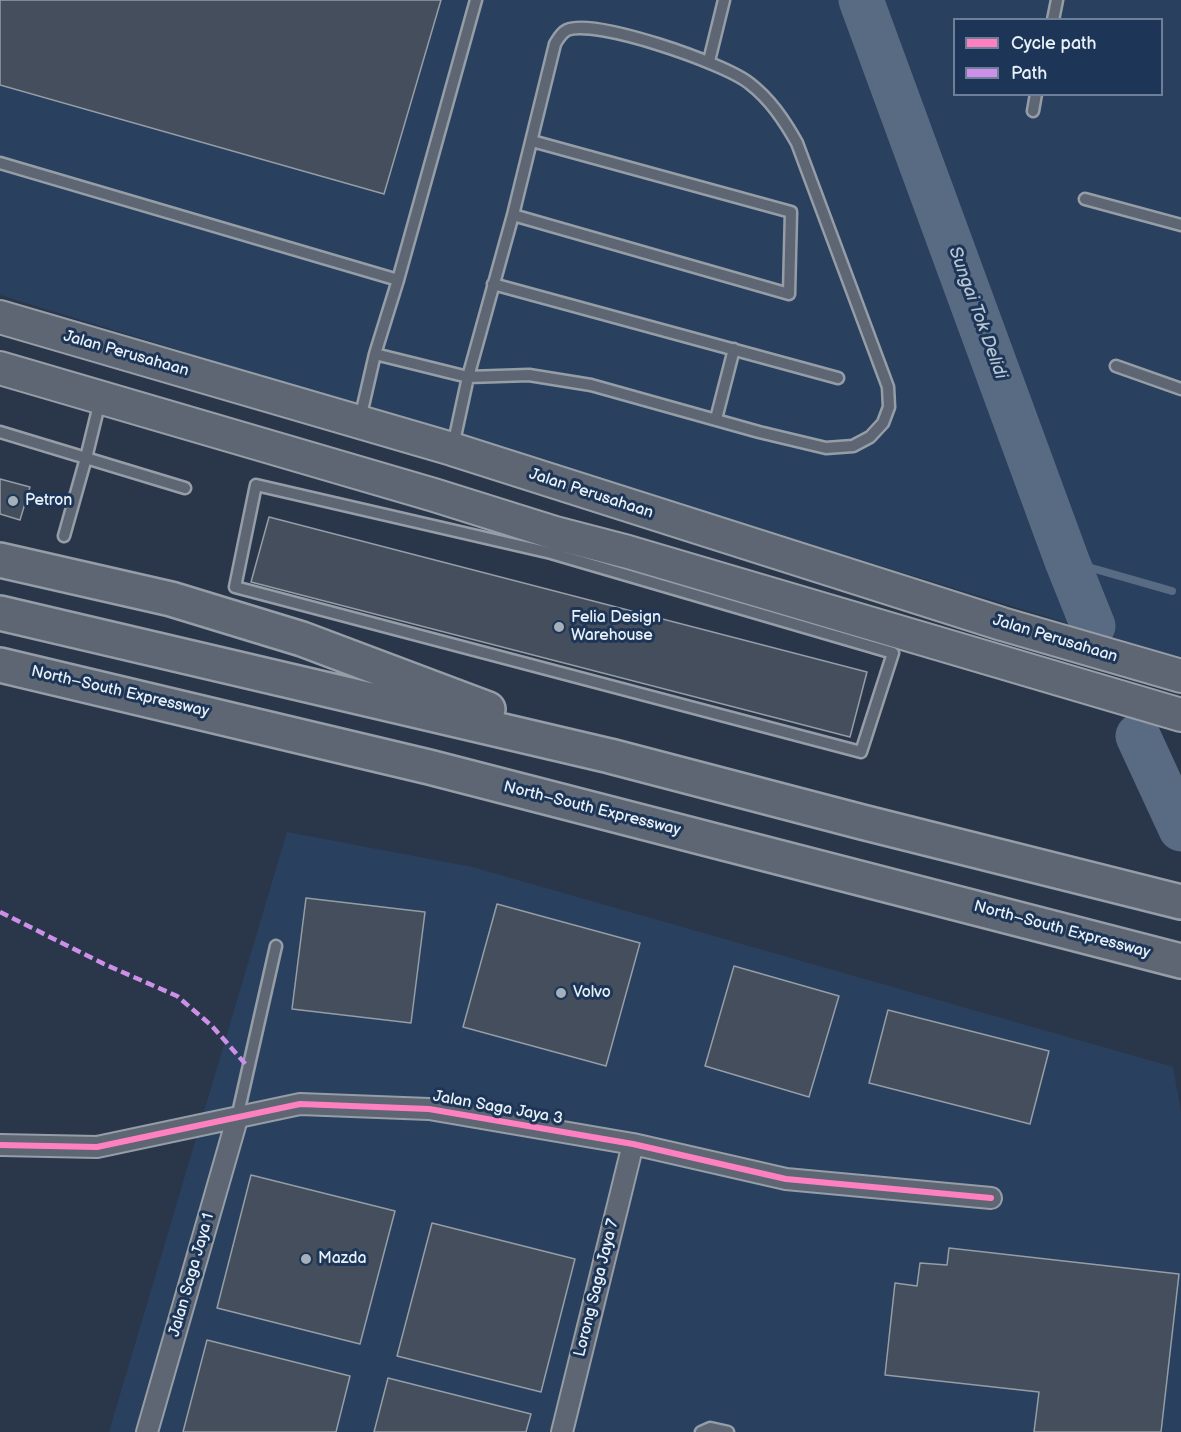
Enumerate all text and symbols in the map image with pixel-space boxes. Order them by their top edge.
legend [953,18,1163,96]
text: Cycle path [1011,33,1097,54]
text: Path [1011,63,1047,84]
water label: Sungai Tok Delidi [943,244,1011,382]
street label: Jalan Perusahaan [61,327,191,381]
street label: Jalan Perusahaan [526,465,656,523]
place label: Petron [25,491,72,511]
marker: Petron [6,494,20,508]
place label: Felia Design Warehouse [571,608,661,646]
street label: Jalan Perusahaan [990,611,1120,667]
marker: Felia Design Warehouse [552,620,566,634]
street label: North–South Expressway [29,662,211,722]
street label: North–South Expressway [501,778,683,840]
street label: North–South Expressway [972,897,1152,963]
place label: Volvo [573,983,611,1003]
marker: Volvo [554,986,568,1000]
street label: Jalan Saga Jaya 3 [432,1087,564,1129]
street label: Jalan Saga Jaya 1 [165,1211,219,1339]
street label: Lorong Saga Jaya 7 [571,1217,623,1359]
place label: Mazda [318,1249,367,1269]
marker: Mazda [299,1252,313,1266]

